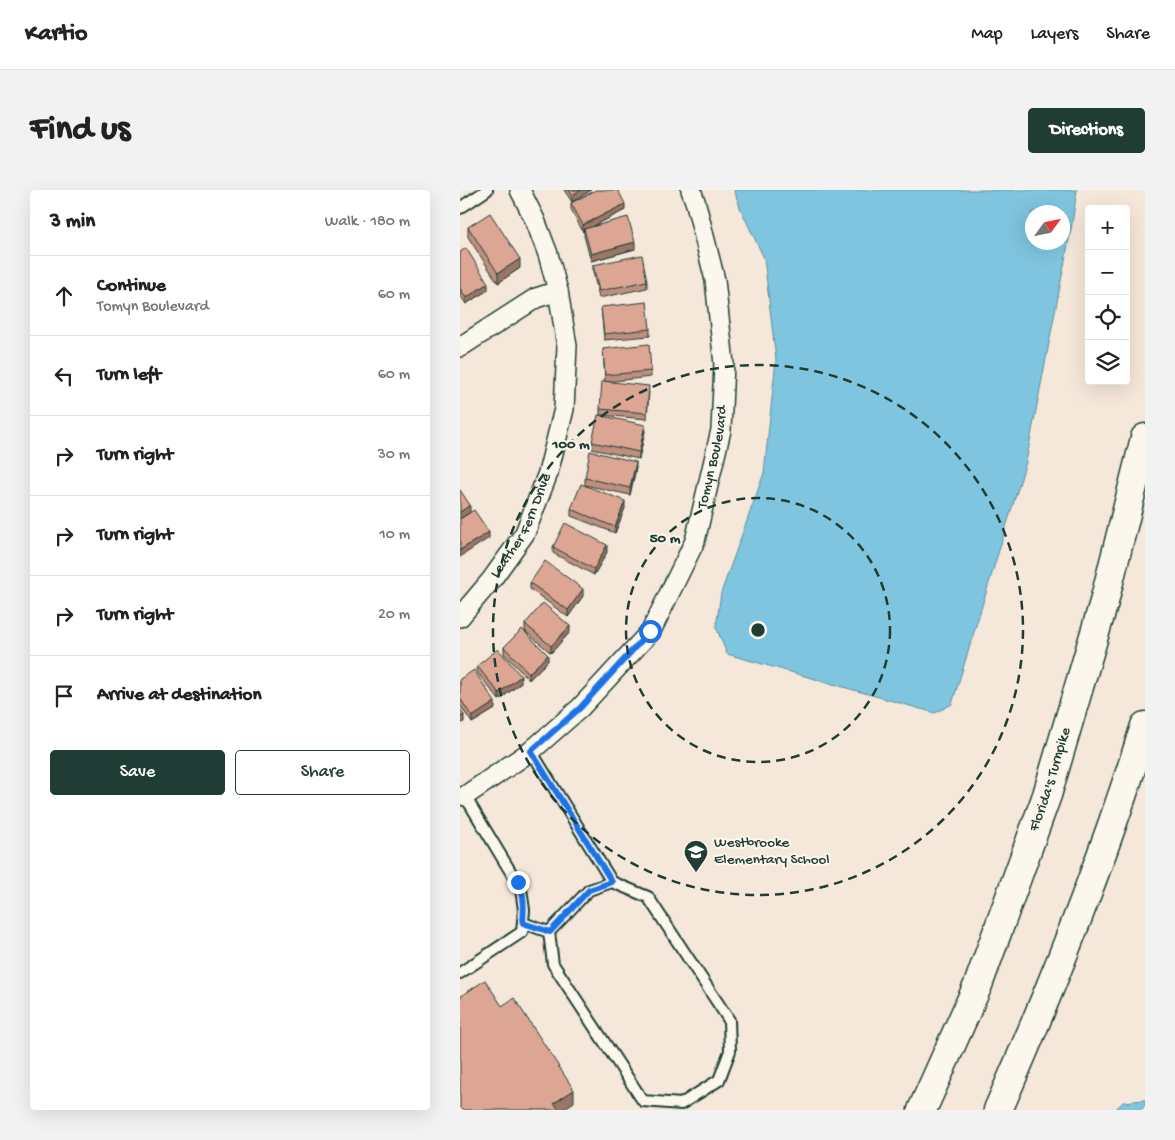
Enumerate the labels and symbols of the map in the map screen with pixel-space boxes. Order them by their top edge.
north arrow [1025,205,1070,250]
street label: Tomyn Boulevard [694,404,731,511]
text: 100 m [551,436,590,454]
street label: Leather Fern Drive [486,471,556,582]
text: 50 m [650,530,681,548]
route start [639,620,662,643]
centre of rings [749,621,767,639]
street label: Florida's Turnpike [1025,725,1075,835]
place label: Westbrooke Elementary School [714,834,830,869]
school or university icon: Westbrooke Elementary School [683,839,709,873]
route end [507,871,530,894]

